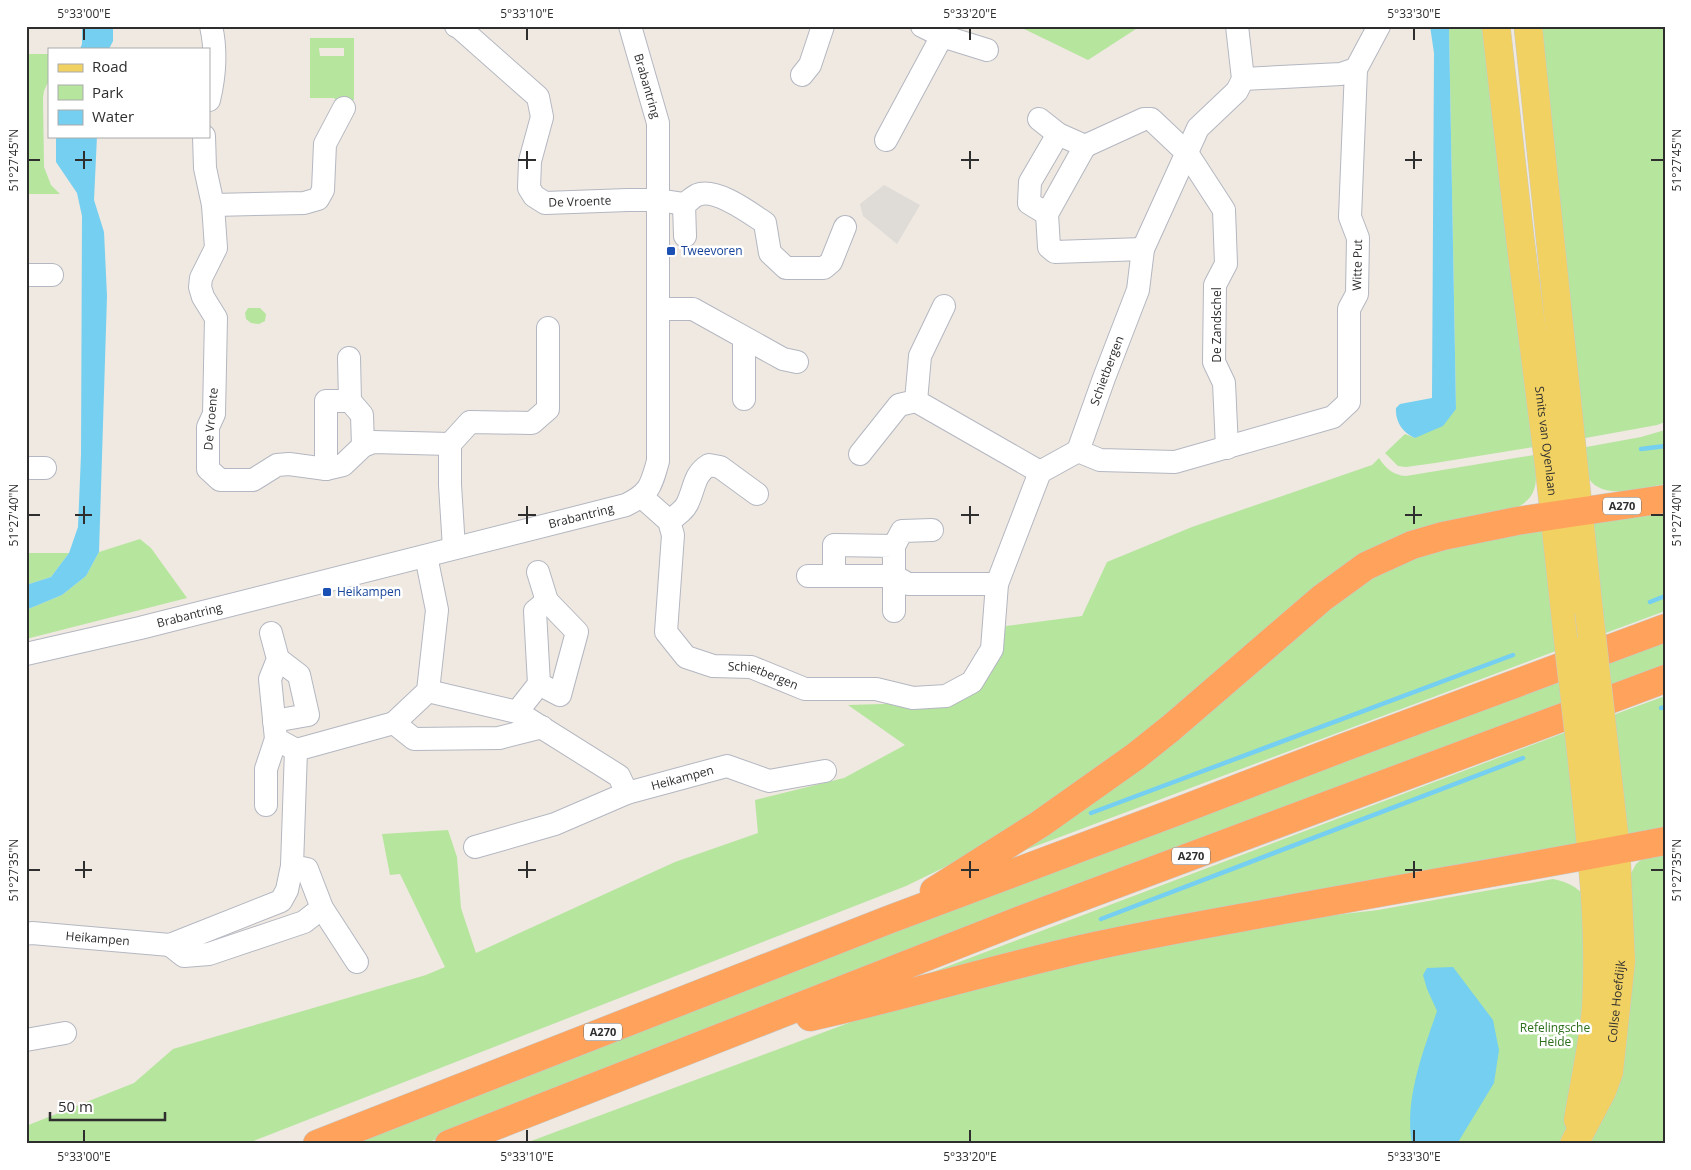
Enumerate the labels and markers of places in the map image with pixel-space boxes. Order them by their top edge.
place label: Tweevoren [681,242,743,259]
marker: Tweevoren [665,245,677,257]
place label: Heikampen [337,583,401,600]
marker: Heikampen [321,586,333,598]

